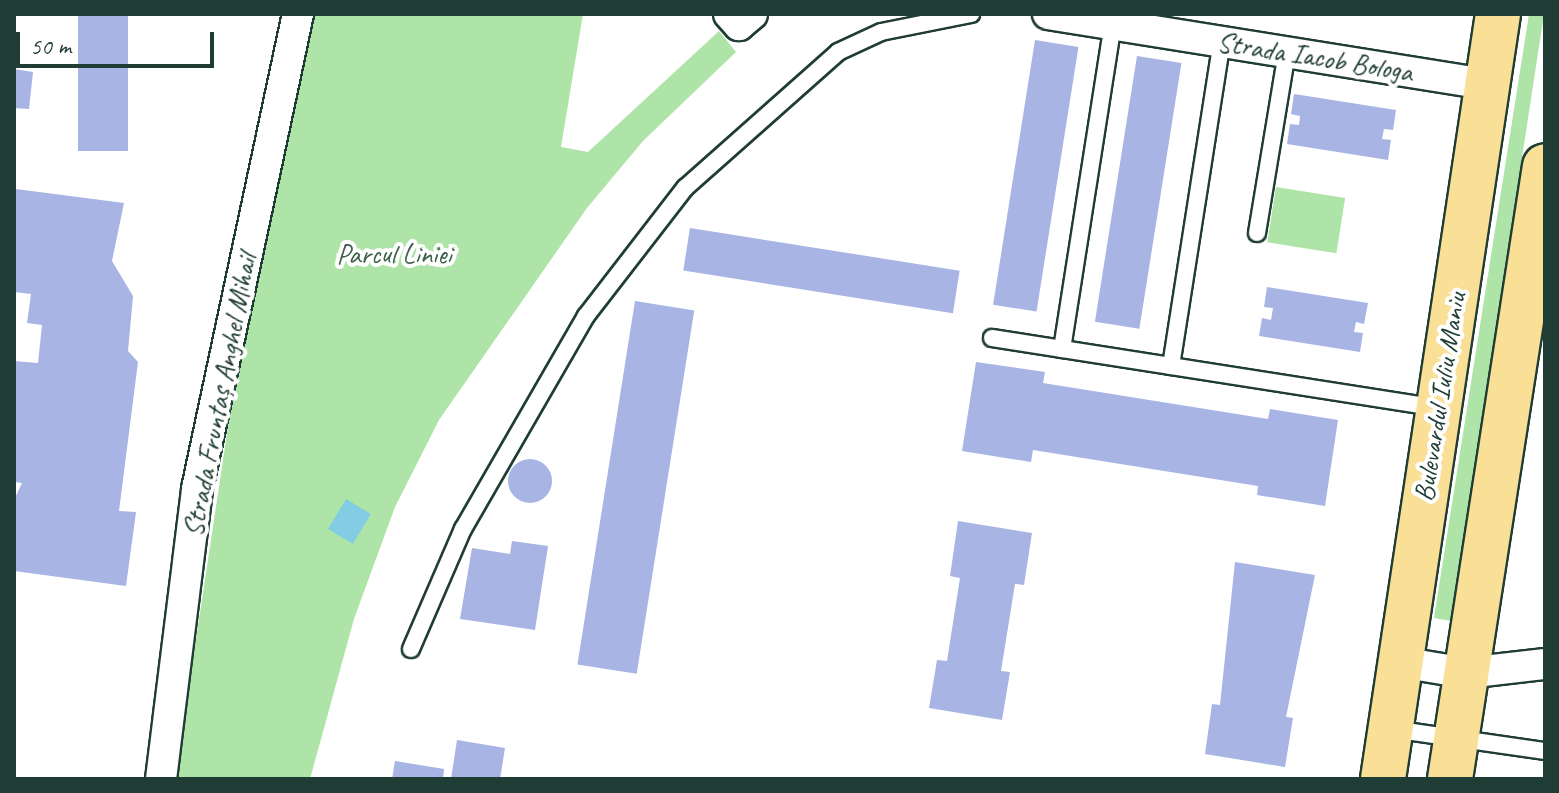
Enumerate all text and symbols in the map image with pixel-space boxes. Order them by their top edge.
scale bar [20,16,218,66]
street label: Strada Iacob Bologa [1215,25,1415,89]
text: 50 m [30,31,71,61]
park label: Parcul Liniei [336,237,452,271]
street label: Strada Fruntaș Anghel Mihail [176,251,264,539]
street label: Bulevardul Iuliu Maniu [1407,290,1473,504]

